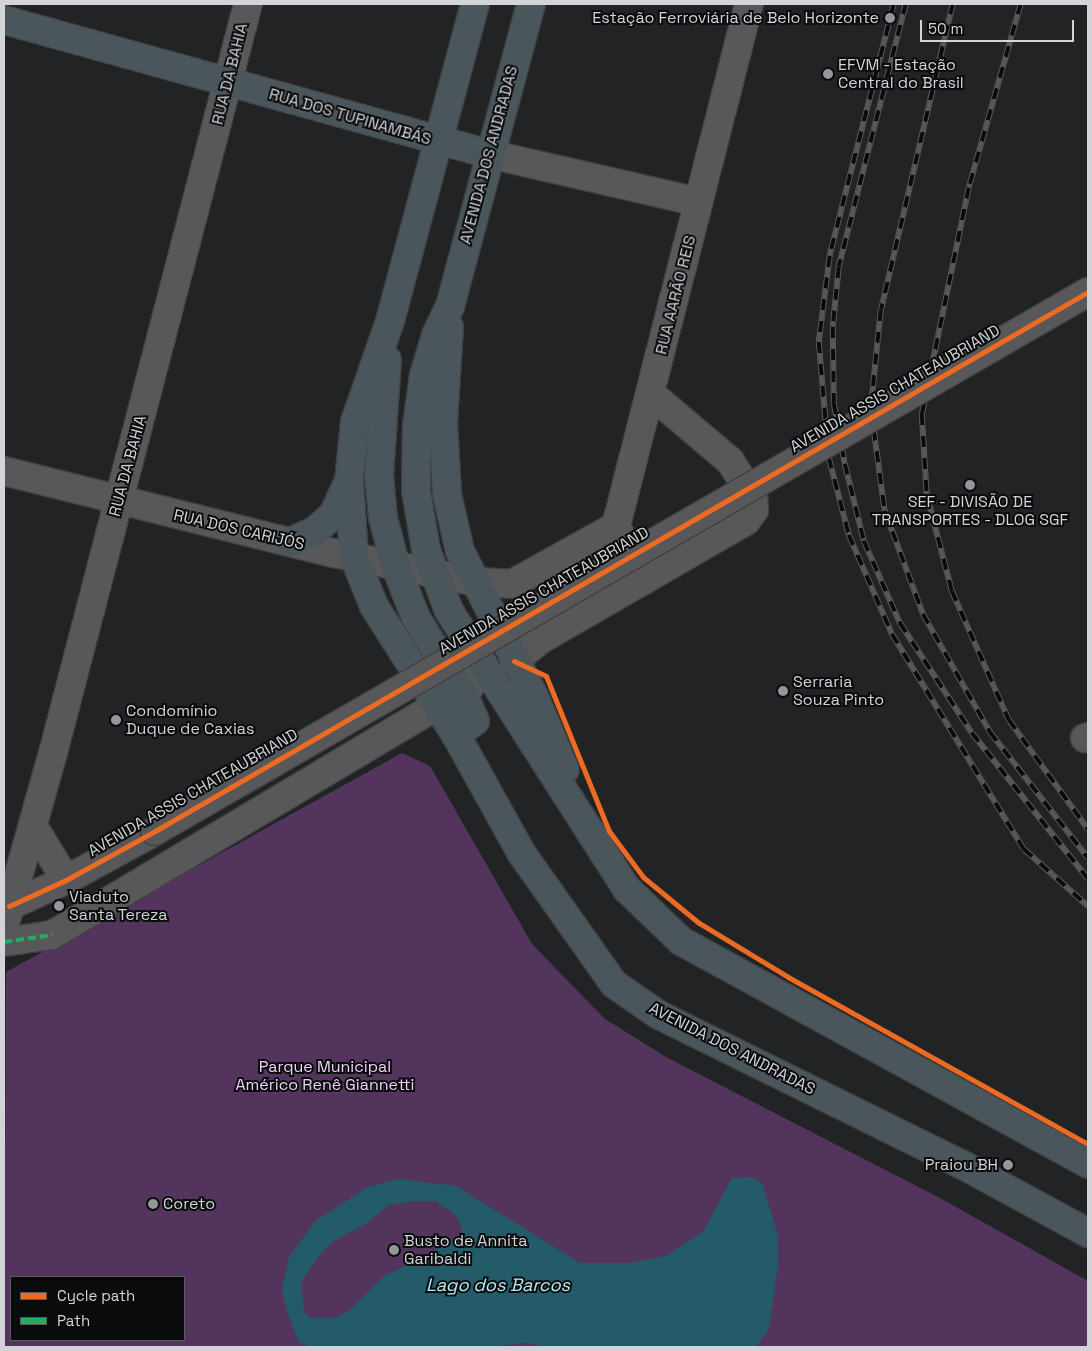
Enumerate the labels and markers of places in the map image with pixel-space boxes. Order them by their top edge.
place label: Estação Ferroviária de Belo Horizonte [592,8,879,28]
marker: Estação Ferroviária de Belo Horizonte [883,11,897,25]
place label: EFVM - Estação Central do Brasil [838,55,964,93]
marker: EFVM - Estação Central do Brasil [822,68,834,80]
marker: SEF - DIVISÃO DE TRANSPORTES - DLOG SGF [964,479,976,491]
place label: SEF - DIVISÃO DE TRANSPORTES - DLOG SGF [871,492,1069,530]
place label: Serraria Souza Pinto [793,672,884,710]
marker: Serraria Souza Pinto [777,685,789,697]
place label: Condomínio Duque de Caxias [126,701,254,739]
marker: Condomínio Duque de Caxias [110,714,122,726]
place label: Viaduto Santa Tereza [69,887,168,925]
marker: Viaduto Santa Tereza [53,900,65,912]
place label: Praiou BH [925,1155,998,1175]
marker: Praiou BH [1002,1159,1014,1171]
place label: Coreto [163,1194,215,1214]
marker: Coreto [147,1198,159,1210]
place label: Busto de Annita Garibaldi [404,1231,528,1269]
marker: Busto de Annita Garibaldi [388,1244,400,1256]

